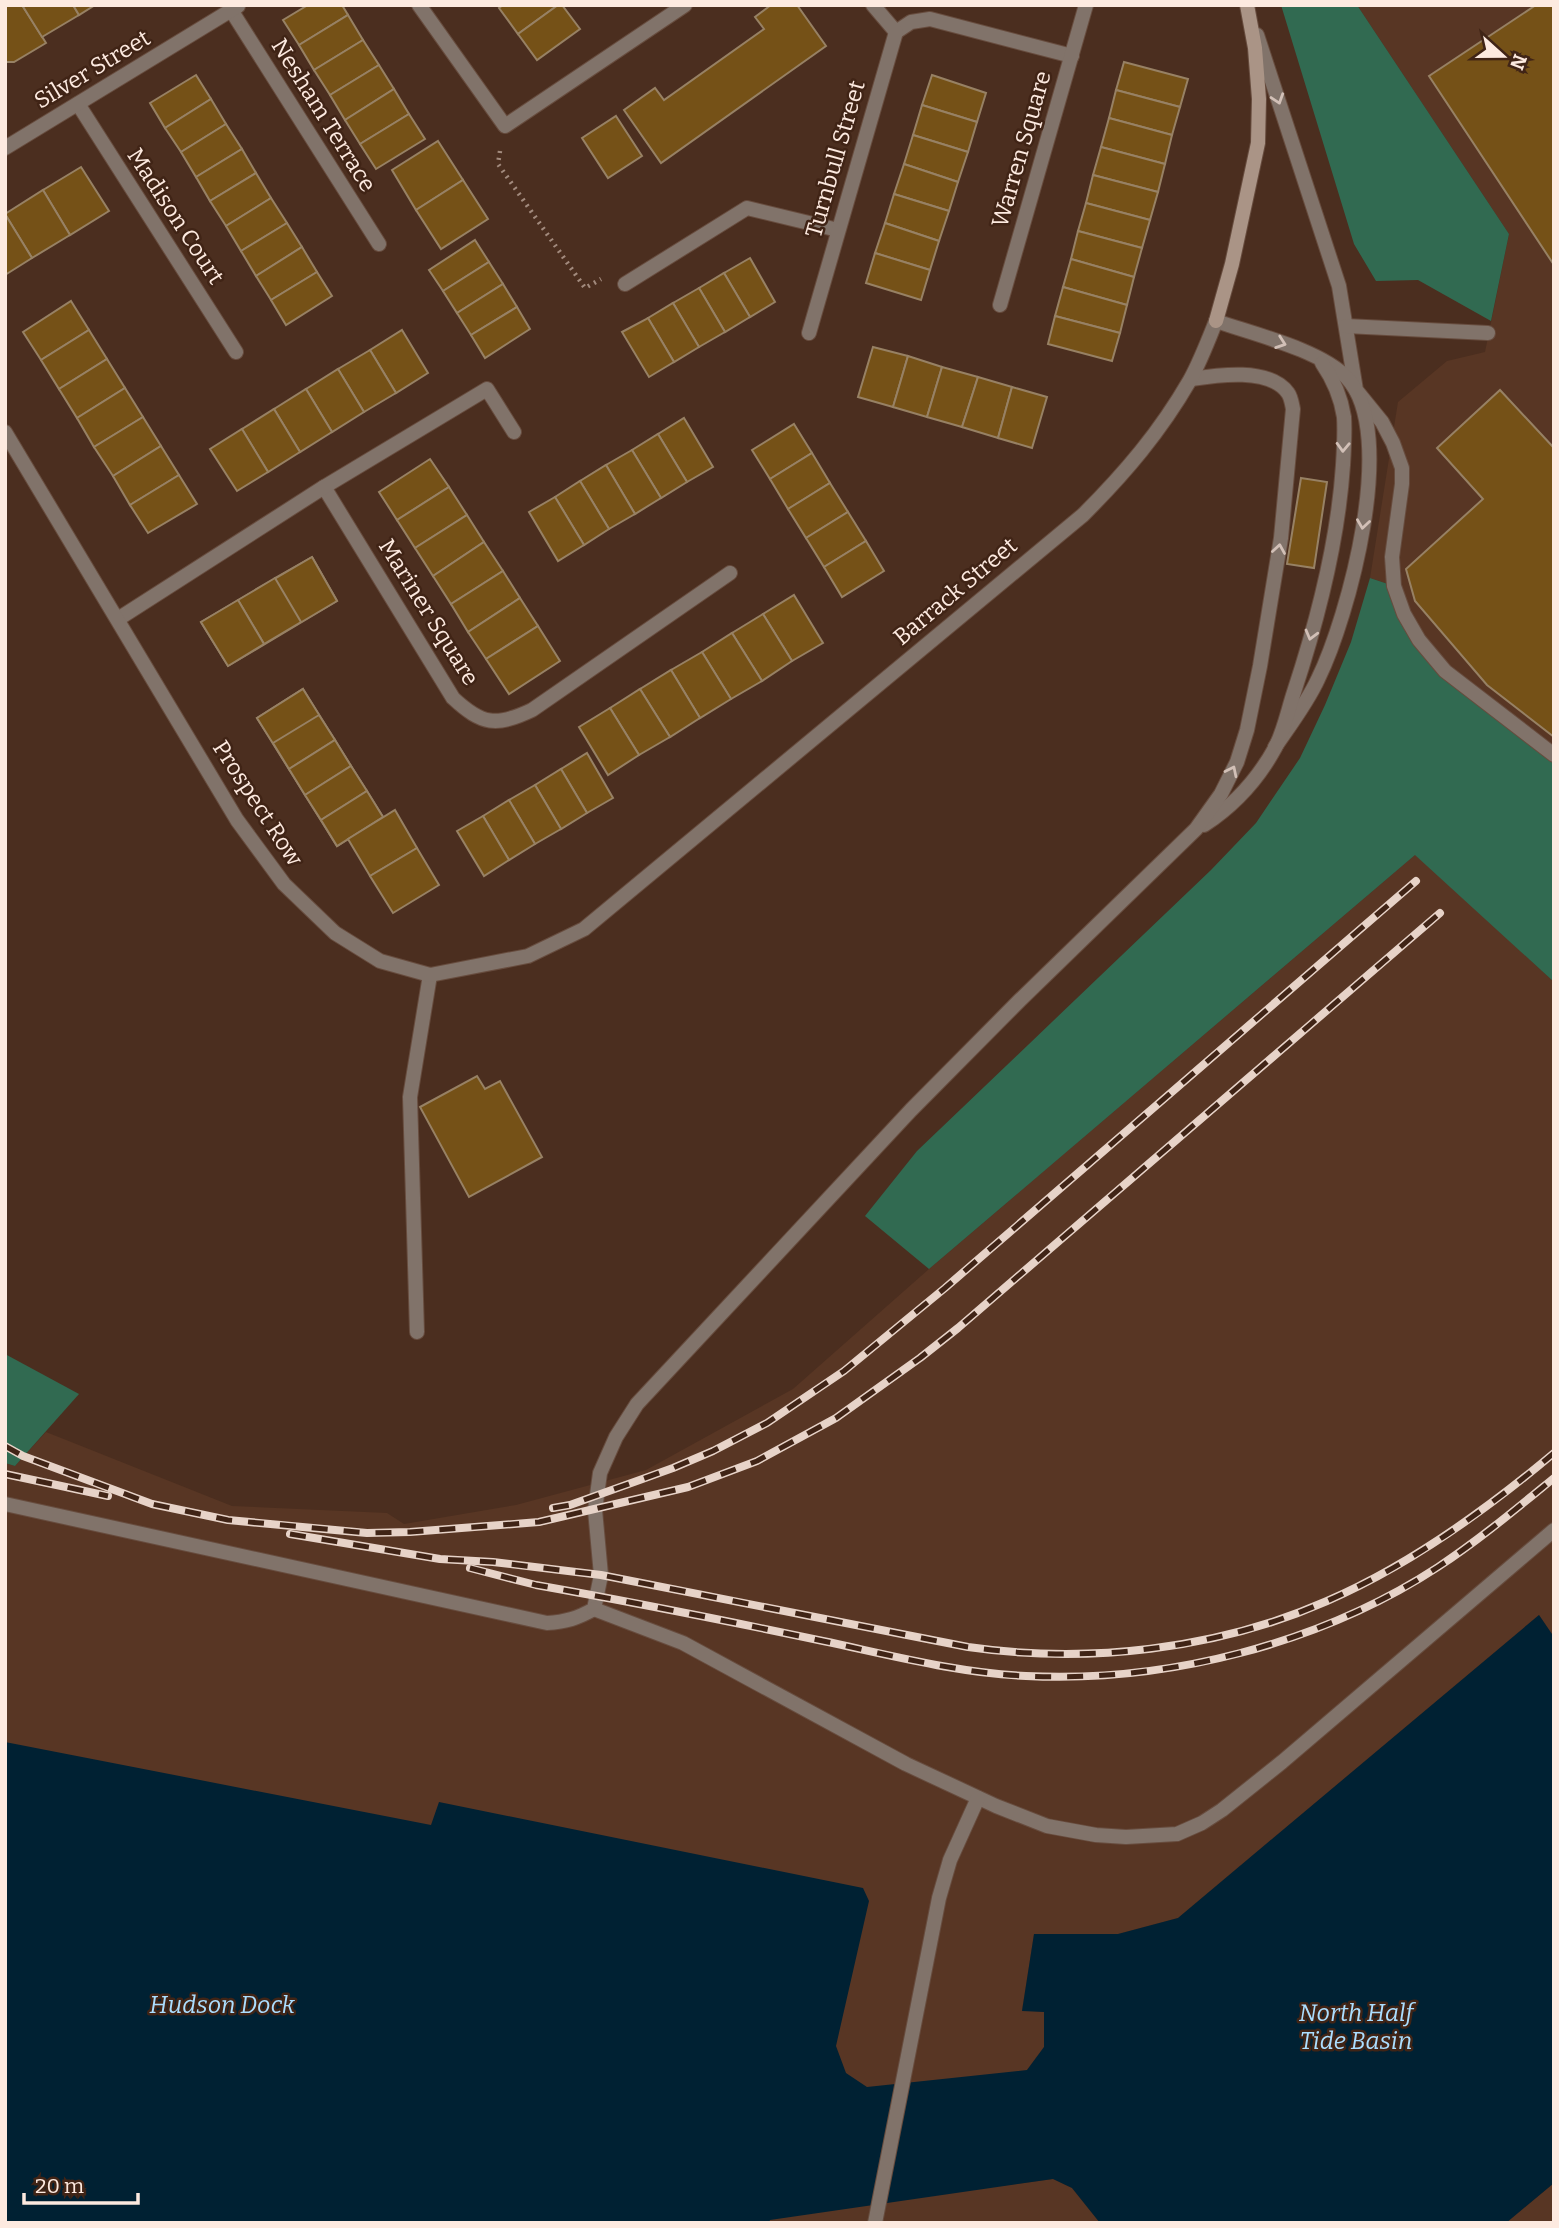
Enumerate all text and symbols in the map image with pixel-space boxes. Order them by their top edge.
north arrow [1468,21,1538,91]
street label: Silver Street [29,23,155,115]
street label: Nesham Terrace [266,33,382,197]
text: N [1505,51,1532,73]
street label: Warren Square [985,68,1057,230]
street label: Turnbull Street [799,77,871,241]
one-way arrow [1270,93,1284,105]
street label: Madison Court [122,143,230,289]
one-way arrow [1274,335,1286,349]
one-way arrow [1336,441,1351,452]
one-way arrow [1356,519,1371,530]
street label: Barrack Street [888,531,1022,651]
street label: Mariner Square [373,534,485,690]
one-way arrow [1271,543,1286,555]
one-way arrow [1305,629,1320,641]
street label: Prospect Row [207,735,309,871]
one-way arrow [1224,766,1238,778]
water label: Hudson Dock [149,1991,296,2019]
water label: North Half Tide Basin [1299,1999,1417,2055]
scale bar [24,2162,138,2206]
text: 20 m [35,2173,84,2199]

